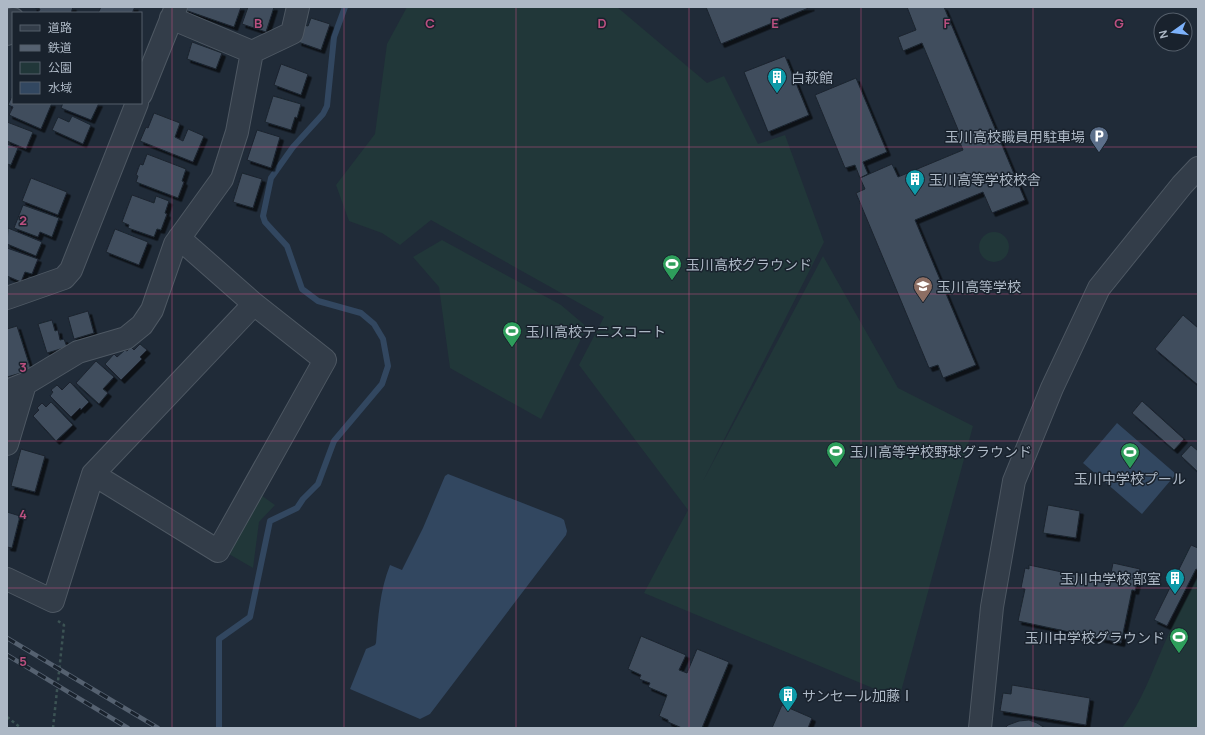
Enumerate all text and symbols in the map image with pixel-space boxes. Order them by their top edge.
legend [12,12,142,104]
north arrow [1153,12,1193,52]
text: B [254,14,262,32]
text: C [425,14,435,32]
text: D [597,14,607,32]
text: E [771,14,779,32]
text: F [944,14,951,32]
text: G [1114,14,1124,32]
text: 道路 [48,19,72,36]
text: N [1155,29,1171,40]
text: 鉄道 [48,39,72,56]
text: 公園 [48,59,72,76]
building icon: 白萩館 [766,66,788,94]
place label: 白萩館 [791,68,833,87]
text: 水域 [48,79,72,96]
parking icon: 玉川高校職員用駐車場 [1088,125,1110,153]
place label: 玉川高校職員用駐車場 [945,127,1085,146]
building icon: 玉川高等学校校舎 [904,168,926,196]
place label: 玉川高等学校校舎 [929,170,1041,189]
text: 2 [19,211,27,229]
sports icon: 玉川高校グラウンド [661,253,683,281]
place label: 玉川高校グラウンド [686,255,812,274]
school or university icon: 玉川高等学校 [912,275,934,303]
place label: 玉川高等学校 [937,277,1021,296]
sports icon: 玉川高校テニスコート [501,320,523,348]
place label: 玉川高校テニスコート [526,322,666,341]
text: 3 [19,358,27,376]
sports icon: 玉川高等学校野球グラウンド [825,440,847,468]
sports icon: 玉川中学校プール [1119,441,1141,469]
place label: 玉川高等学校野球グラウンド [850,442,1032,461]
place label: 玉川中学校プール [1074,469,1186,488]
text: 4 [19,505,27,523]
building icon: 玉川中学校 部室 [1164,567,1186,595]
place label: 玉川中学校 部室 [1060,569,1161,588]
sports icon: 玉川中学校グラウンド [1168,626,1190,654]
place label: 玉川中学校グラウンド [1025,628,1165,647]
text: 5 [19,652,27,670]
building icon: サンセール加藤Ⅰ [777,684,799,712]
place label: サンセール加藤Ⅰ [802,686,914,705]

